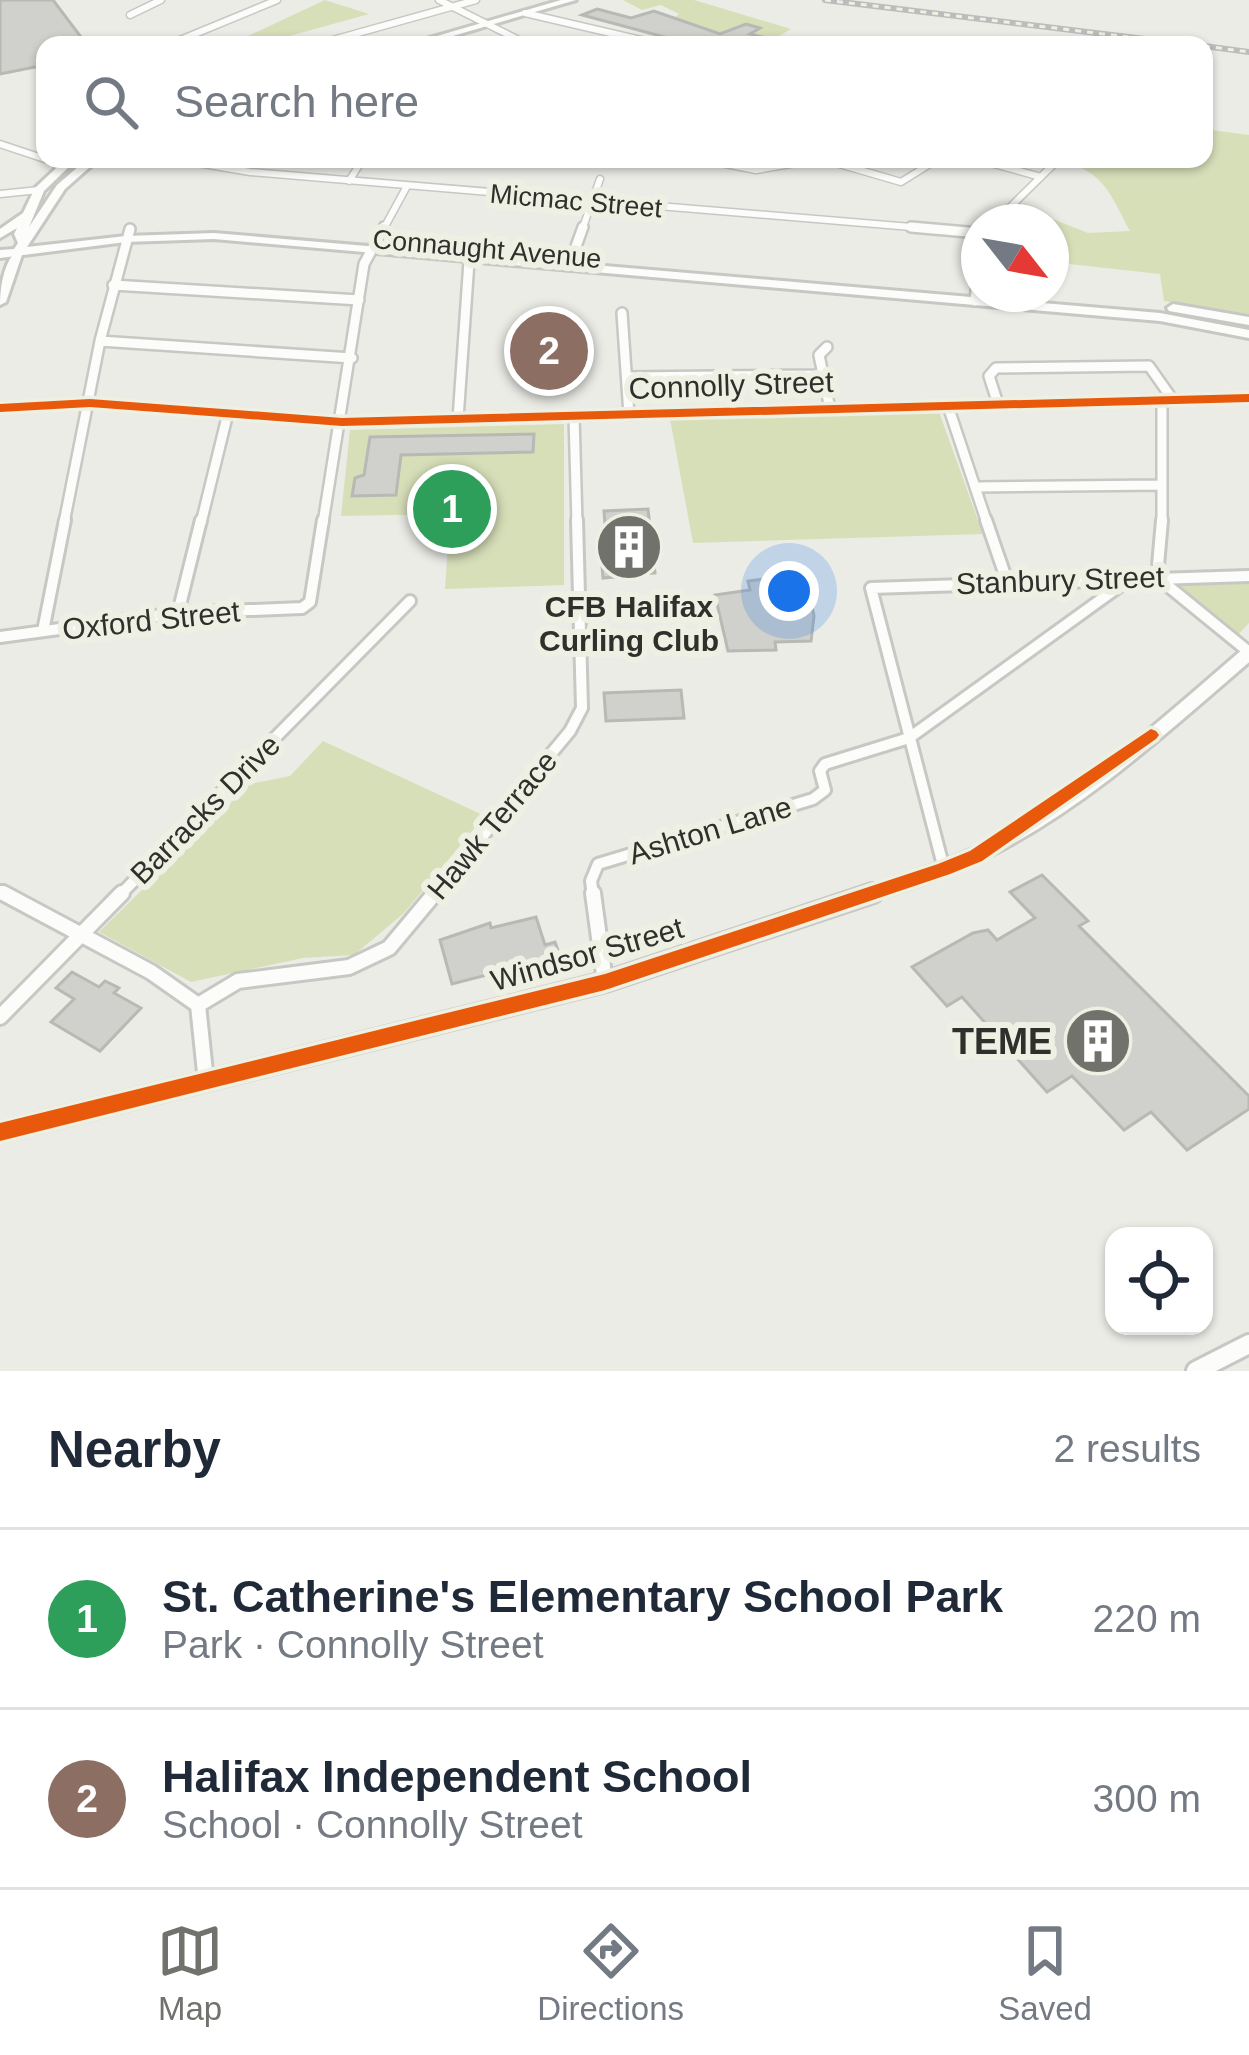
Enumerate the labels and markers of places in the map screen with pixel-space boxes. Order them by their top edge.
pin: 2 [510,306,588,396]
pin: 1 [413,464,491,554]
building icon: CFB Halifax Curling Club [594,512,664,582]
place label: CFB Halifax Curling Club [539,590,719,657]
building icon: TEME [1063,1006,1133,1076]
place label: TEME [952,1021,1052,1062]

